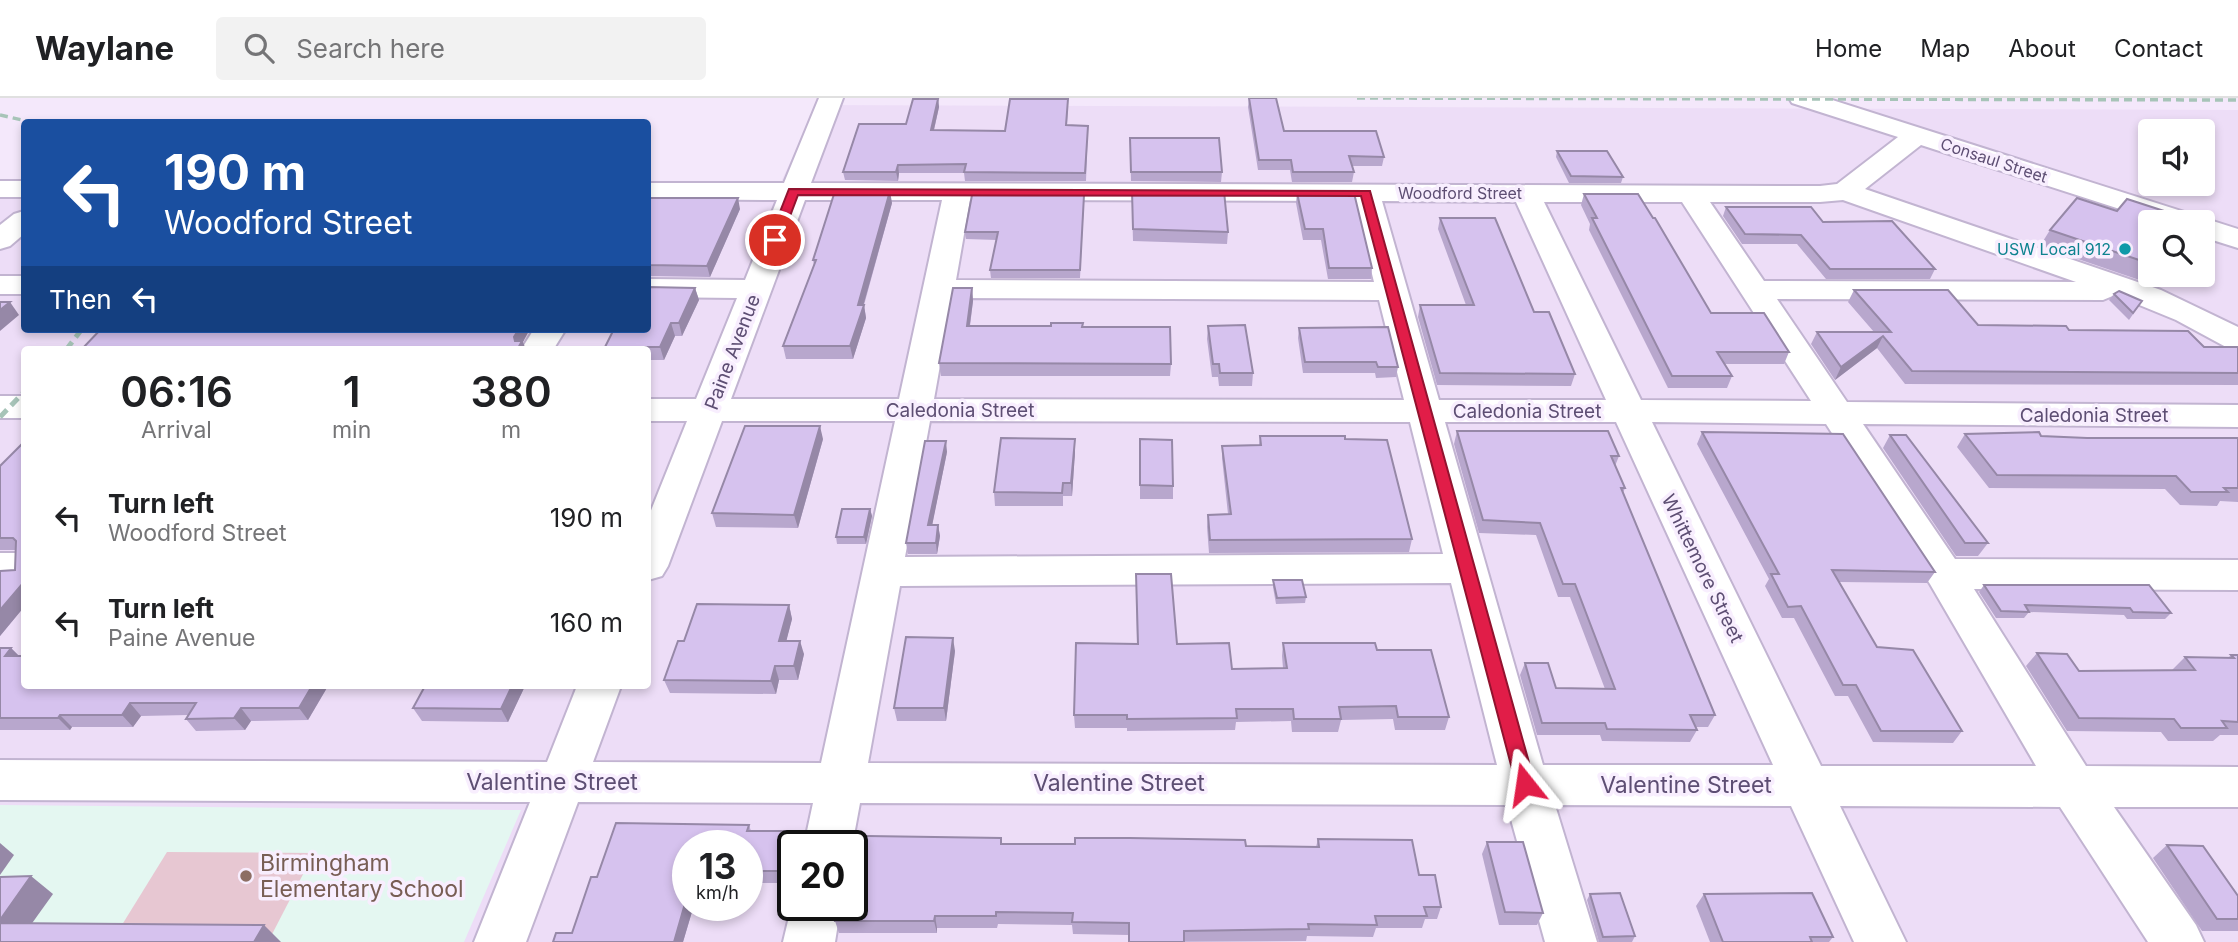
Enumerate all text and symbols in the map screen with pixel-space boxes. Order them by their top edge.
search box [216,17,706,80]
text: Waylane [35,28,174,68]
icon: search [240,29,278,67]
text: Search here [296,33,445,64]
text: Home [1815,34,1882,63]
text: Map [1920,34,1970,63]
text: About [2008,34,2076,63]
text: Contact [2114,34,2203,63]
map controls [2138,119,2215,287]
button: sound [2138,119,2215,196]
street label: Consaul Street [1938,133,2050,187]
text: 190 m [164,143,306,202]
icon: left [49,147,140,238]
street label: Woodford Street [1398,183,1522,203]
text: Woodford Street [164,203,412,242]
pin [745,210,805,270]
button: search [2138,210,2215,287]
icon: arrive [756,221,794,259]
place label: USW Local 912 [1997,239,2111,259]
marker: USW Local 912 [2117,241,2133,257]
icon: left [126,280,164,318]
text: Then [49,284,112,315]
street label: Paine Avenue [700,291,765,413]
text: 06:16 [120,366,233,417]
text: 1 [343,366,361,417]
text: 380 [470,366,552,417]
street label: Caledonia Street [886,399,1034,422]
street label: Caledonia Street [1453,400,1601,423]
street label: Caledonia Street [2020,404,2168,427]
text: Arrival [141,416,212,444]
text: min [332,416,371,444]
text: m [501,416,521,444]
text: Turn left [108,488,214,519]
street label: Whittemore Street [1657,490,1748,646]
icon: left [49,499,87,537]
text: 190 m [550,502,623,533]
text: Woodford Street [108,519,287,547]
text: Turn left [108,593,214,624]
icon: left [49,604,87,642]
text: 160 m [550,607,623,638]
text: Paine Avenue [108,624,255,652]
position arrow [1488,747,1562,821]
street label: Valentine Street [466,768,638,796]
street label: Valentine Street [1033,769,1205,797]
street label: Valentine Street [1600,771,1772,799]
speed limit sign: 20 [777,830,868,921]
text: 13 [699,845,736,887]
place label: Birmingham Elementary School [260,849,464,903]
marker: Birmingham Elementary School [238,868,254,884]
text: km/h [696,882,739,903]

